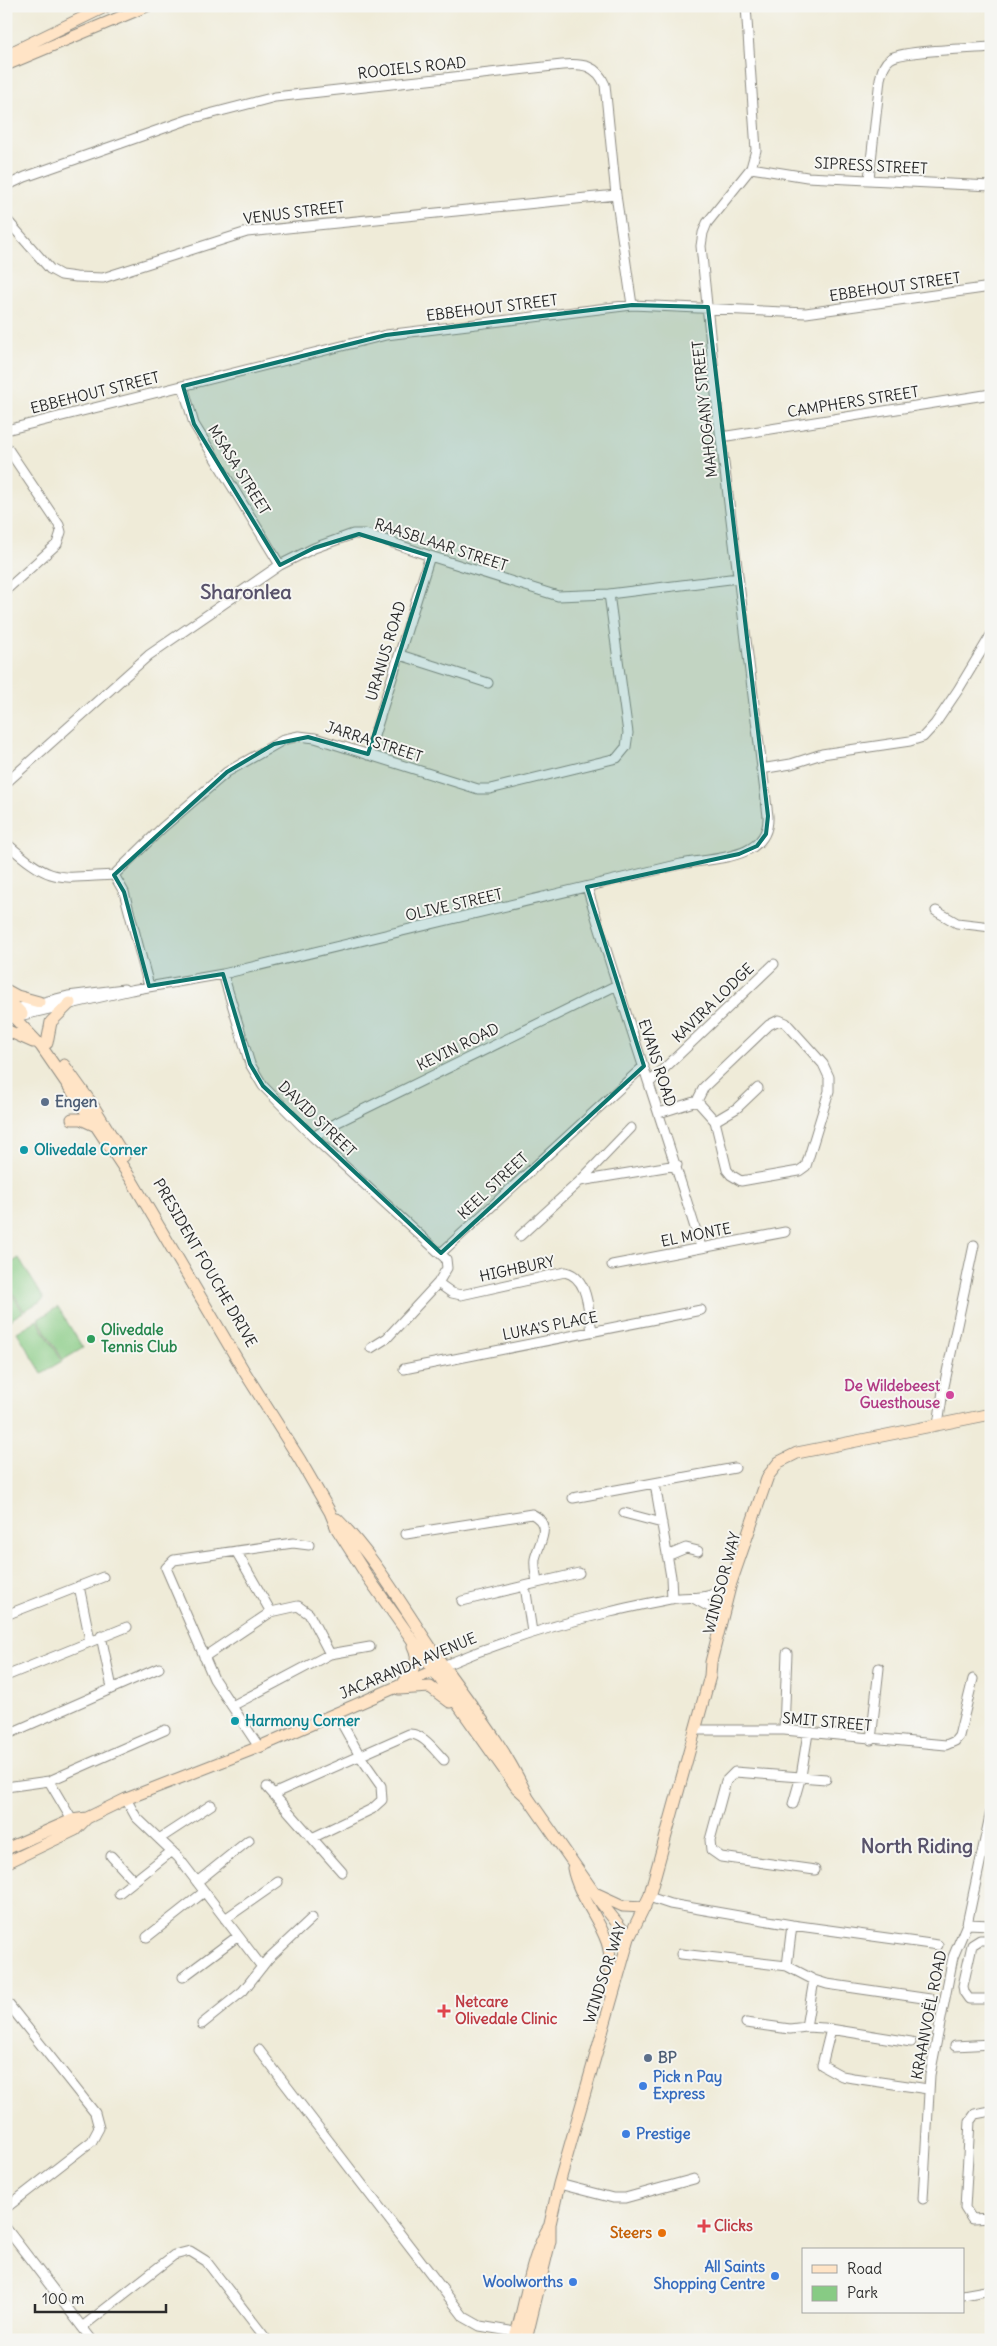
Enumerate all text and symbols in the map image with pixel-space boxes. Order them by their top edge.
street label: ROOIELS ROAD [357,52,467,83]
street label: SIPRESS STREET [814,153,928,178]
street label: VENUS STREET [242,197,346,228]
street label: EBBEHOUT STREET [828,268,962,305]
street label: EBBEHOUT STREET [425,290,559,325]
street label: MAHOGANY STREET [688,339,721,479]
street label: EBBEHOUT STREET [28,367,162,418]
street label: CAMPHERS STREET [786,382,920,421]
street label: MSASA STREET [204,421,275,518]
street label: RAASBLAAR STREET [372,514,510,575]
district label: Sharonlea [200,579,292,604]
street label: URANUS ROAD [361,599,410,703]
street label: JARRA STREET [323,717,425,766]
street label: OLIVE STREET [403,884,504,925]
street label: KAVIRA LODGE [668,959,758,1046]
street label: EVANS ROAD [634,1017,681,1109]
street label: KEVIN ROAD [414,1018,502,1075]
street label: DAVID STREET [274,1077,360,1161]
place label: Engen [55,1092,98,1112]
marker: Engen [39,1096,51,1108]
place label: Olivedale Corner [34,1140,148,1159]
marker: Olivedale Corner [18,1144,30,1156]
street label: KEEL STREET [453,1148,532,1223]
street label: PRESIDENT FOUCHE DRIVE [149,1175,262,1351]
street label: EL MONTE [659,1218,733,1251]
street label: HIGHBURY [478,1251,557,1286]
street label: LUKA'S PLACE [501,1307,599,1344]
place label: Olivedale Tennis Club [101,1320,177,1356]
marker: Olivedale Tennis Club [85,1333,97,1345]
place label: De Wildebeest Guesthouse [844,1376,941,1412]
marker: De Wildebeest Guesthouse [944,1389,956,1401]
street label: WINDSOR WAY [699,1529,744,1636]
street label: JACARANDA AVENUE [336,1628,479,1703]
street label: SMIT STREET [782,1708,873,1735]
place label: Harmony Corner [245,1711,361,1731]
marker: Harmony Corner [229,1715,241,1727]
district label: North Riding [861,1833,973,1858]
street label: WINDSOR WAY [579,1919,630,2026]
street label: KRAANVOËL ROAD [907,1949,950,2081]
place label: Netcare Olivedale Clinic [455,1992,558,2028]
marker: Netcare Olivedale Clinic [437,2004,451,2018]
place label: BP [658,2048,677,2067]
marker: BP [642,2052,654,2064]
place label: Pick n Pay Express [653,2067,722,2104]
marker: Pick n Pay Express [637,2080,649,2092]
place label: Prestige [636,2124,690,2144]
marker: Prestige [620,2128,632,2140]
place label: Clicks [714,2216,753,2235]
marker: Clicks [698,2220,710,2232]
place label: Steers [610,2223,652,2242]
marker: Steers [656,2227,668,2239]
legend [802,2248,964,2314]
place label: All Saints Shopping Centre [654,2257,765,2294]
text: Road [847,2259,882,2278]
marker: All Saints Shopping Centre [769,2270,781,2282]
place label: Woolworths [483,2272,563,2291]
marker: Woolworths [567,2276,579,2288]
scale bar [35,2281,166,2313]
text: Park [847,2283,878,2302]
text: 100 m [42,2289,84,2308]

